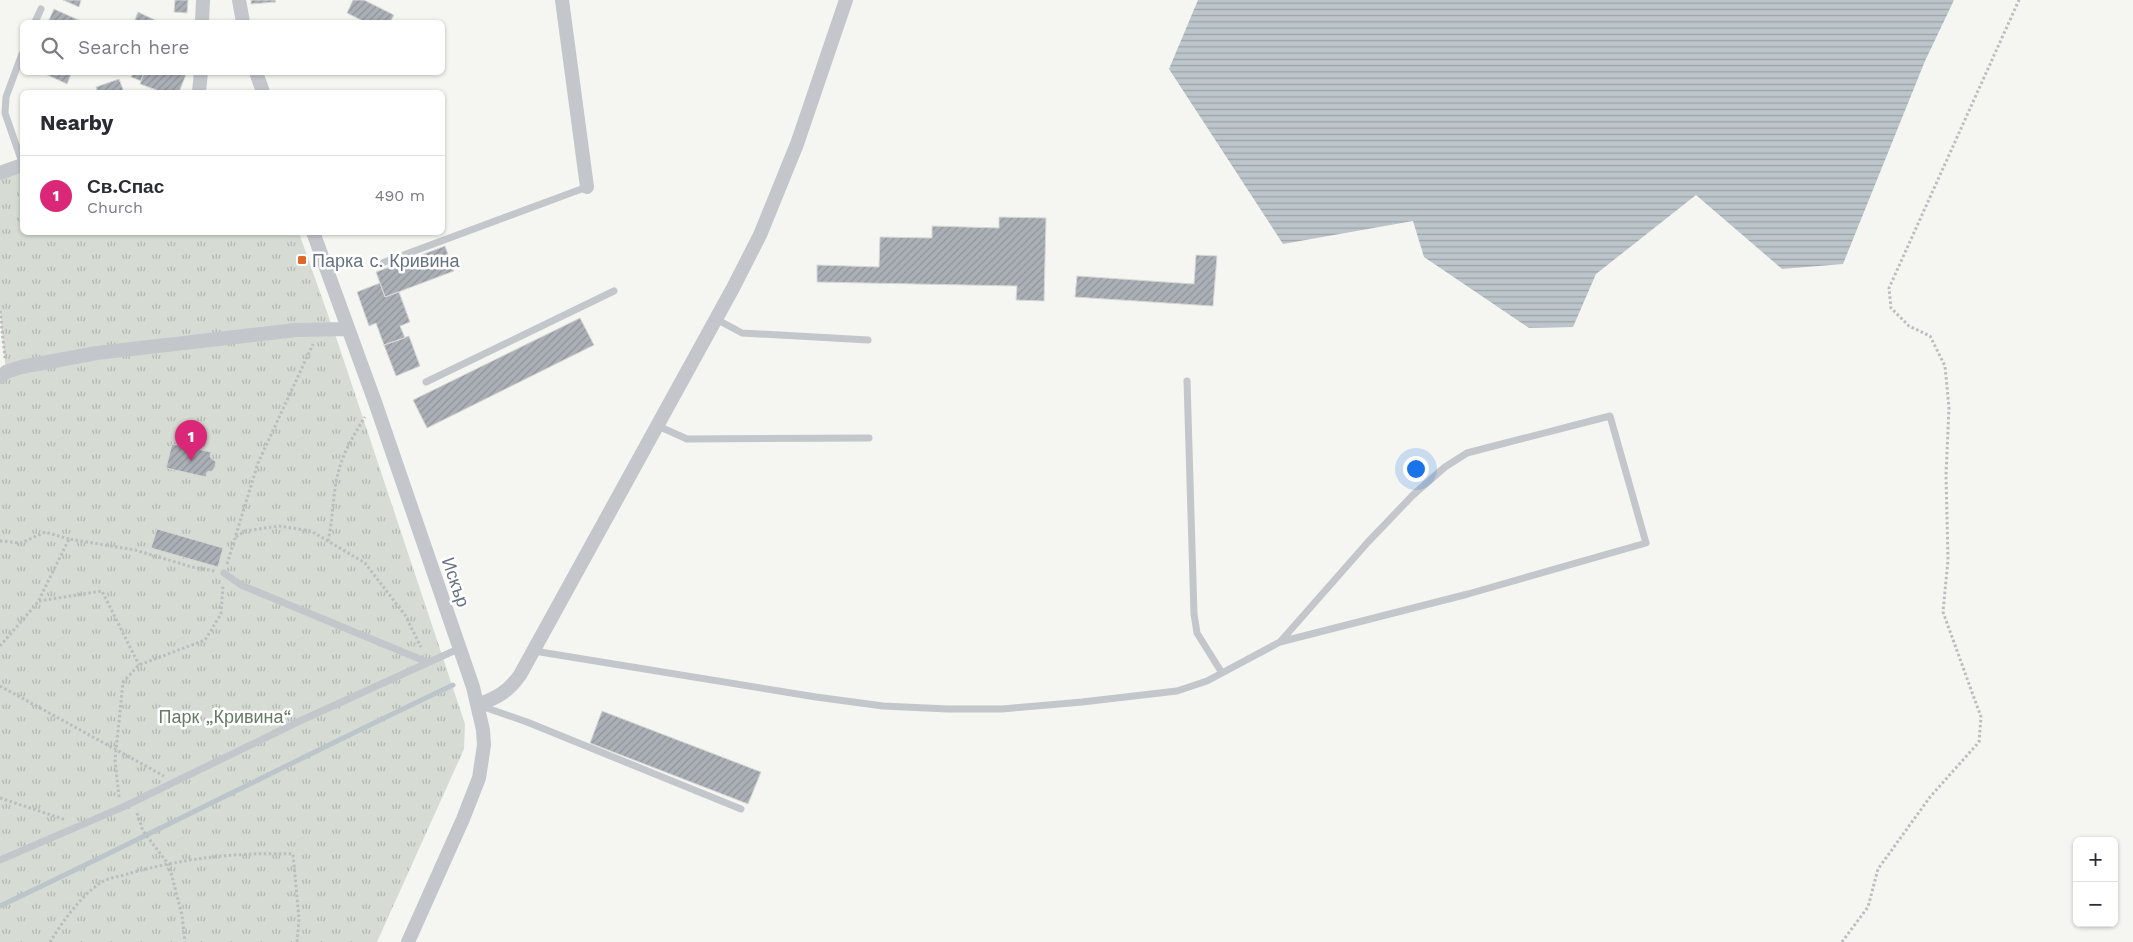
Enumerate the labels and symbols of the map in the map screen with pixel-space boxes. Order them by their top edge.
place label: Парка с. Кривина [312,250,460,271]
marker: Парка с. Кривина [296,254,308,266]
pin: 1 [175,420,207,461]
your location [1403,456,1429,482]
street label: Искър [438,554,474,610]
park label: Парк „Кривина“ [158,706,292,727]

